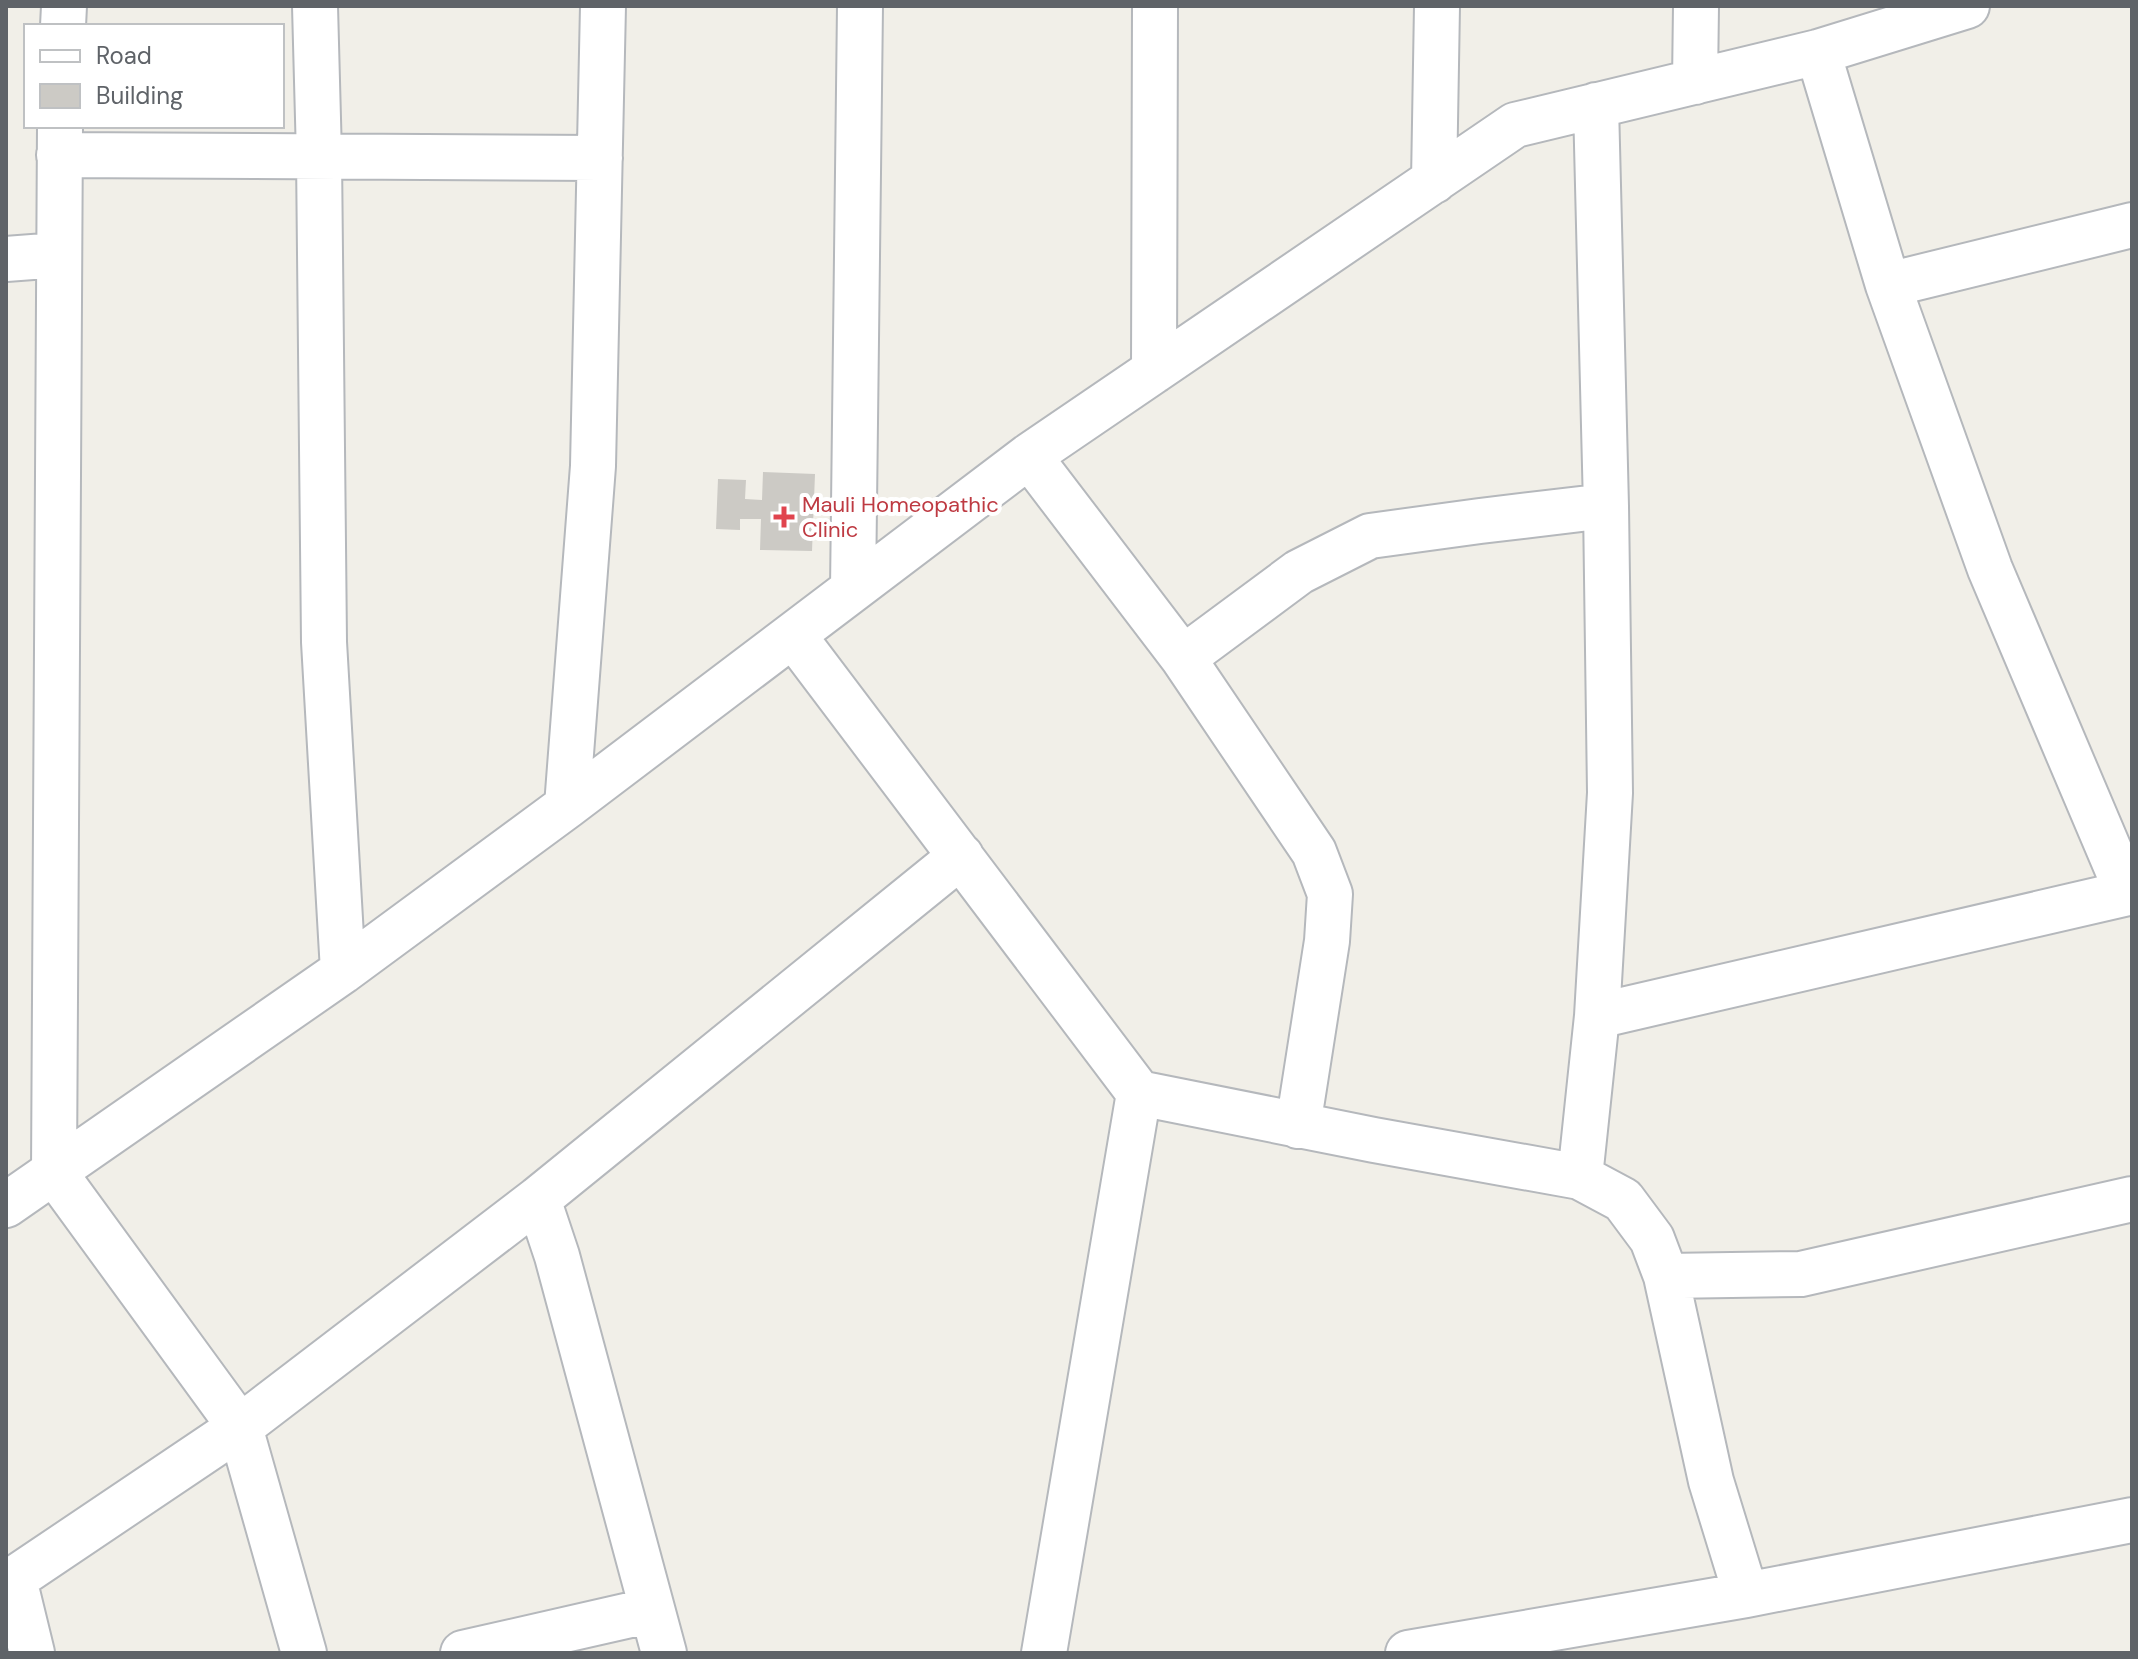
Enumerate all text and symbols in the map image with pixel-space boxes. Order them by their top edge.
legend [24,24,284,128]
text: Road [96,40,152,71]
text: Building [96,80,183,111]
place label: Mauli Homeopathic Clinic [802,490,999,544]
marker: Mauli Homeopathic Clinic [773,506,795,528]

